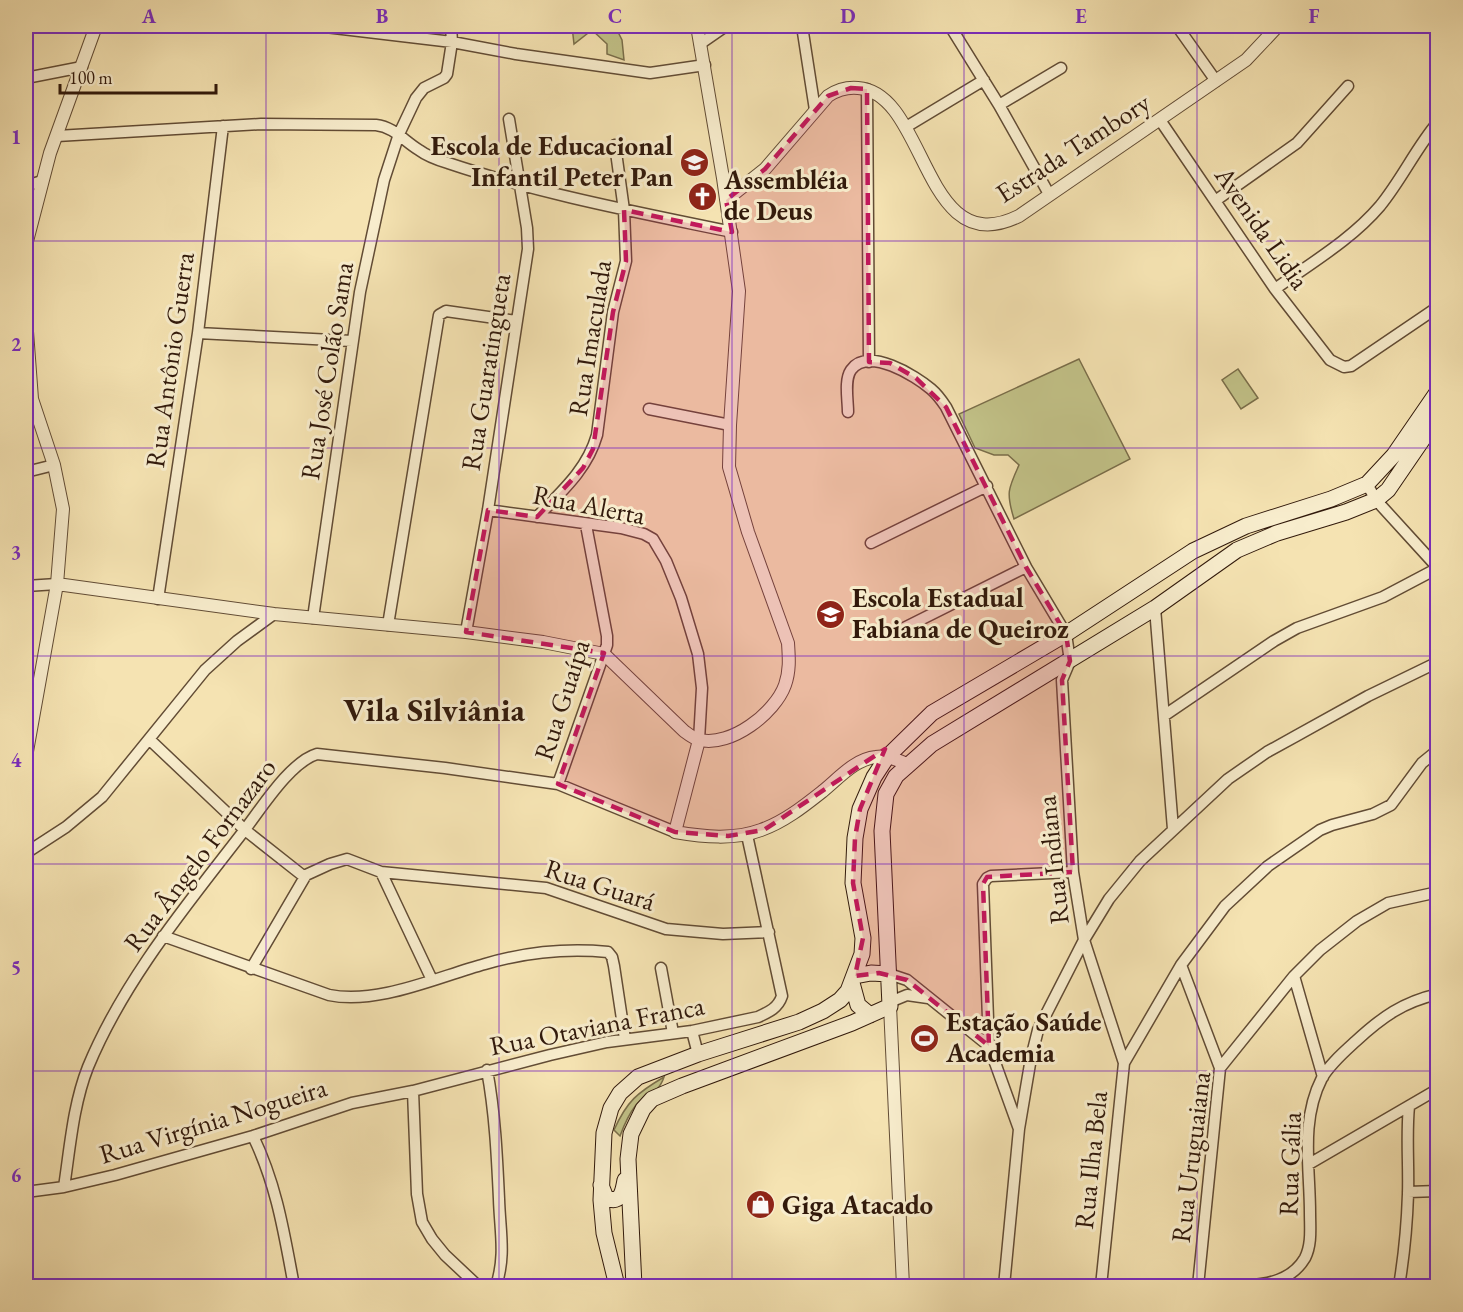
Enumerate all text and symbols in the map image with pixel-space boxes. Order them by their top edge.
text: A [141,3,157,29]
text: B [376,3,388,29]
text: C [608,3,622,29]
text: D [840,3,856,29]
text: E [1075,3,1087,29]
text: F [1309,3,1320,29]
scale bar [60,57,216,95]
text: 100 m [69,66,113,89]
street label: Estrada Tambory [989,85,1157,211]
text: 1 [11,124,21,150]
place label: Escola de Educacional Infantil Peter Pan [431,128,673,194]
school or university icon: Escola de Educacional Infantil Peter Pan [678,146,710,178]
street label: Avenida Lidia [1207,158,1318,296]
place label: Assembléia de Deus [723,162,848,228]
church icon: Assembléia de Deus [687,180,719,212]
street label: Rua Antônio Guerra [137,250,202,470]
street label: Rua Imaculada [560,257,619,418]
street label: Rua José Colão Sama [292,259,361,482]
street label: Rua Guaratingueta [453,271,518,473]
text: 2 [11,331,22,357]
street label: Rua Alerta [530,476,648,533]
text: 3 [11,539,21,565]
place label: Escola Estadual Fabiana de Queiroz [852,580,1069,646]
school or university icon: Escola Estadual Fabiana de Queiroz [815,598,847,630]
street label: Rua Guaípa [526,635,598,765]
district label: Vila Silviânia [343,688,525,731]
text: 4 [11,747,22,773]
street label: Rua Ângelo Fornazaro [115,751,284,958]
street label: Rua Indiana [1028,794,1077,926]
street label: Rua Guará [540,850,660,919]
text: 5 [11,954,21,980]
street label: Rua Otaviana Franca [487,988,707,1063]
place label: Estação Saúde Academia [945,1004,1101,1070]
sports icon: Estação Saúde Academia [909,1022,941,1054]
street label: Rua Virgínia Nogueira [95,1069,331,1172]
street label: Rua Uruguaiana [1163,1069,1218,1244]
street label: Rua Ilha Bela [1066,1089,1115,1231]
street label: Rua Gália [1270,1111,1309,1217]
text: 6 [11,1162,22,1188]
place label: Giga Atacado [782,1187,933,1222]
shop icon: Giga Atacado [745,1189,777,1221]

